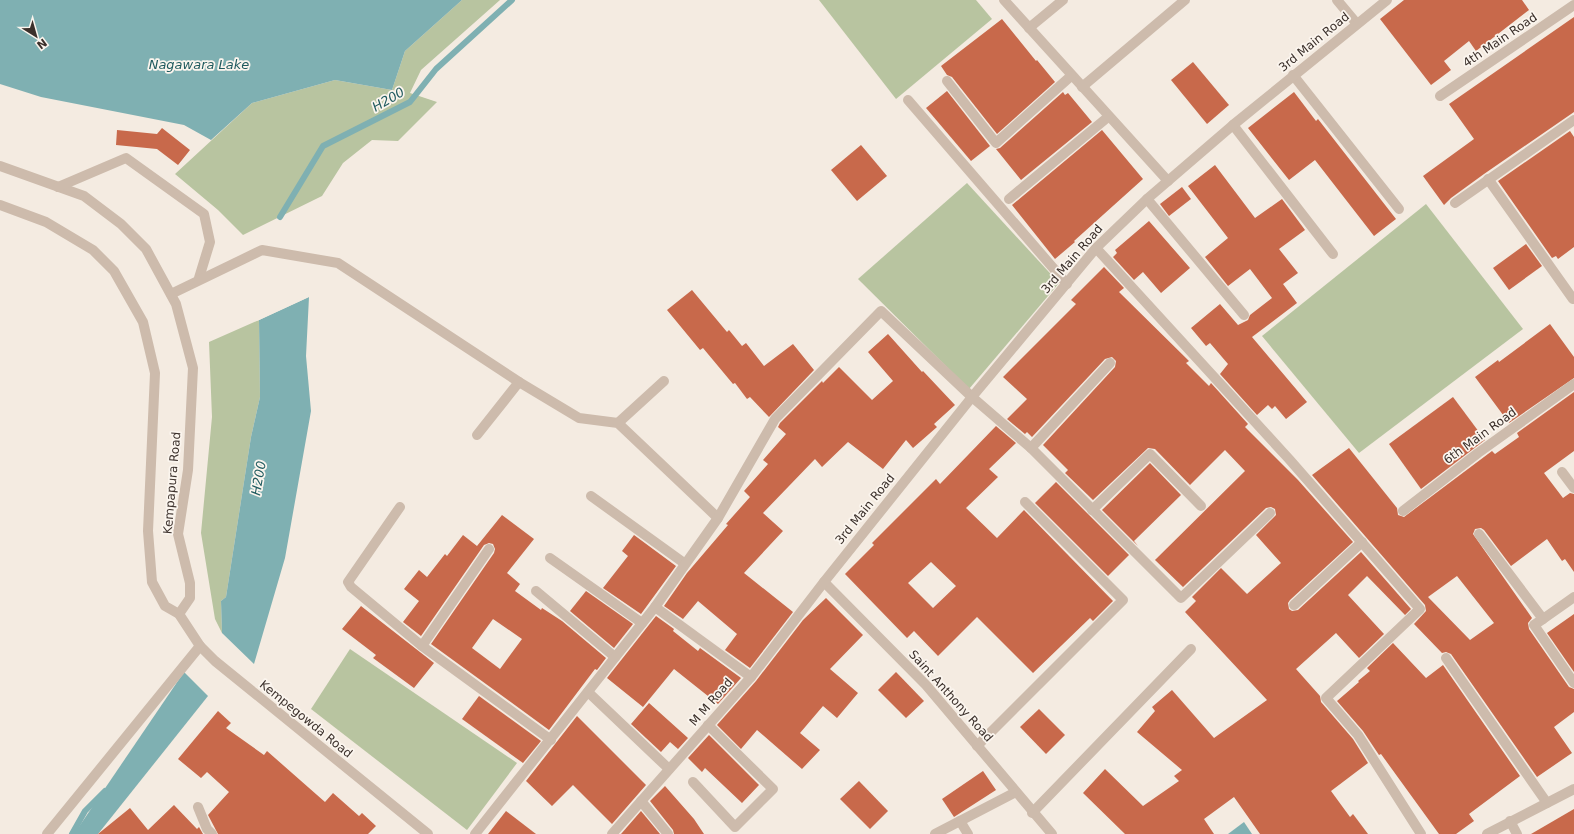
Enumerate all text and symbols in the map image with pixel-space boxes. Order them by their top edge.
street label: 3rd Main Road [1276,9,1352,75]
street label: 4th Main Road [1460,10,1540,70]
north arrow [16,16,56,56]
text: N [34,36,49,52]
water label: Nagawara Lake [149,57,249,72]
water label: H200 [370,84,407,115]
street label: 3rd Main Road [1038,222,1106,296]
street label: 6th Main Road [1441,405,1519,467]
street label: Kempapura Road [161,431,183,535]
water label: H200 [248,460,269,496]
street label: 3rd Main Road [832,471,898,547]
street label: Saint Anthony Road [906,647,996,745]
street label: M M Road [687,675,735,729]
street label: Kempegowda Road [257,677,355,761]

